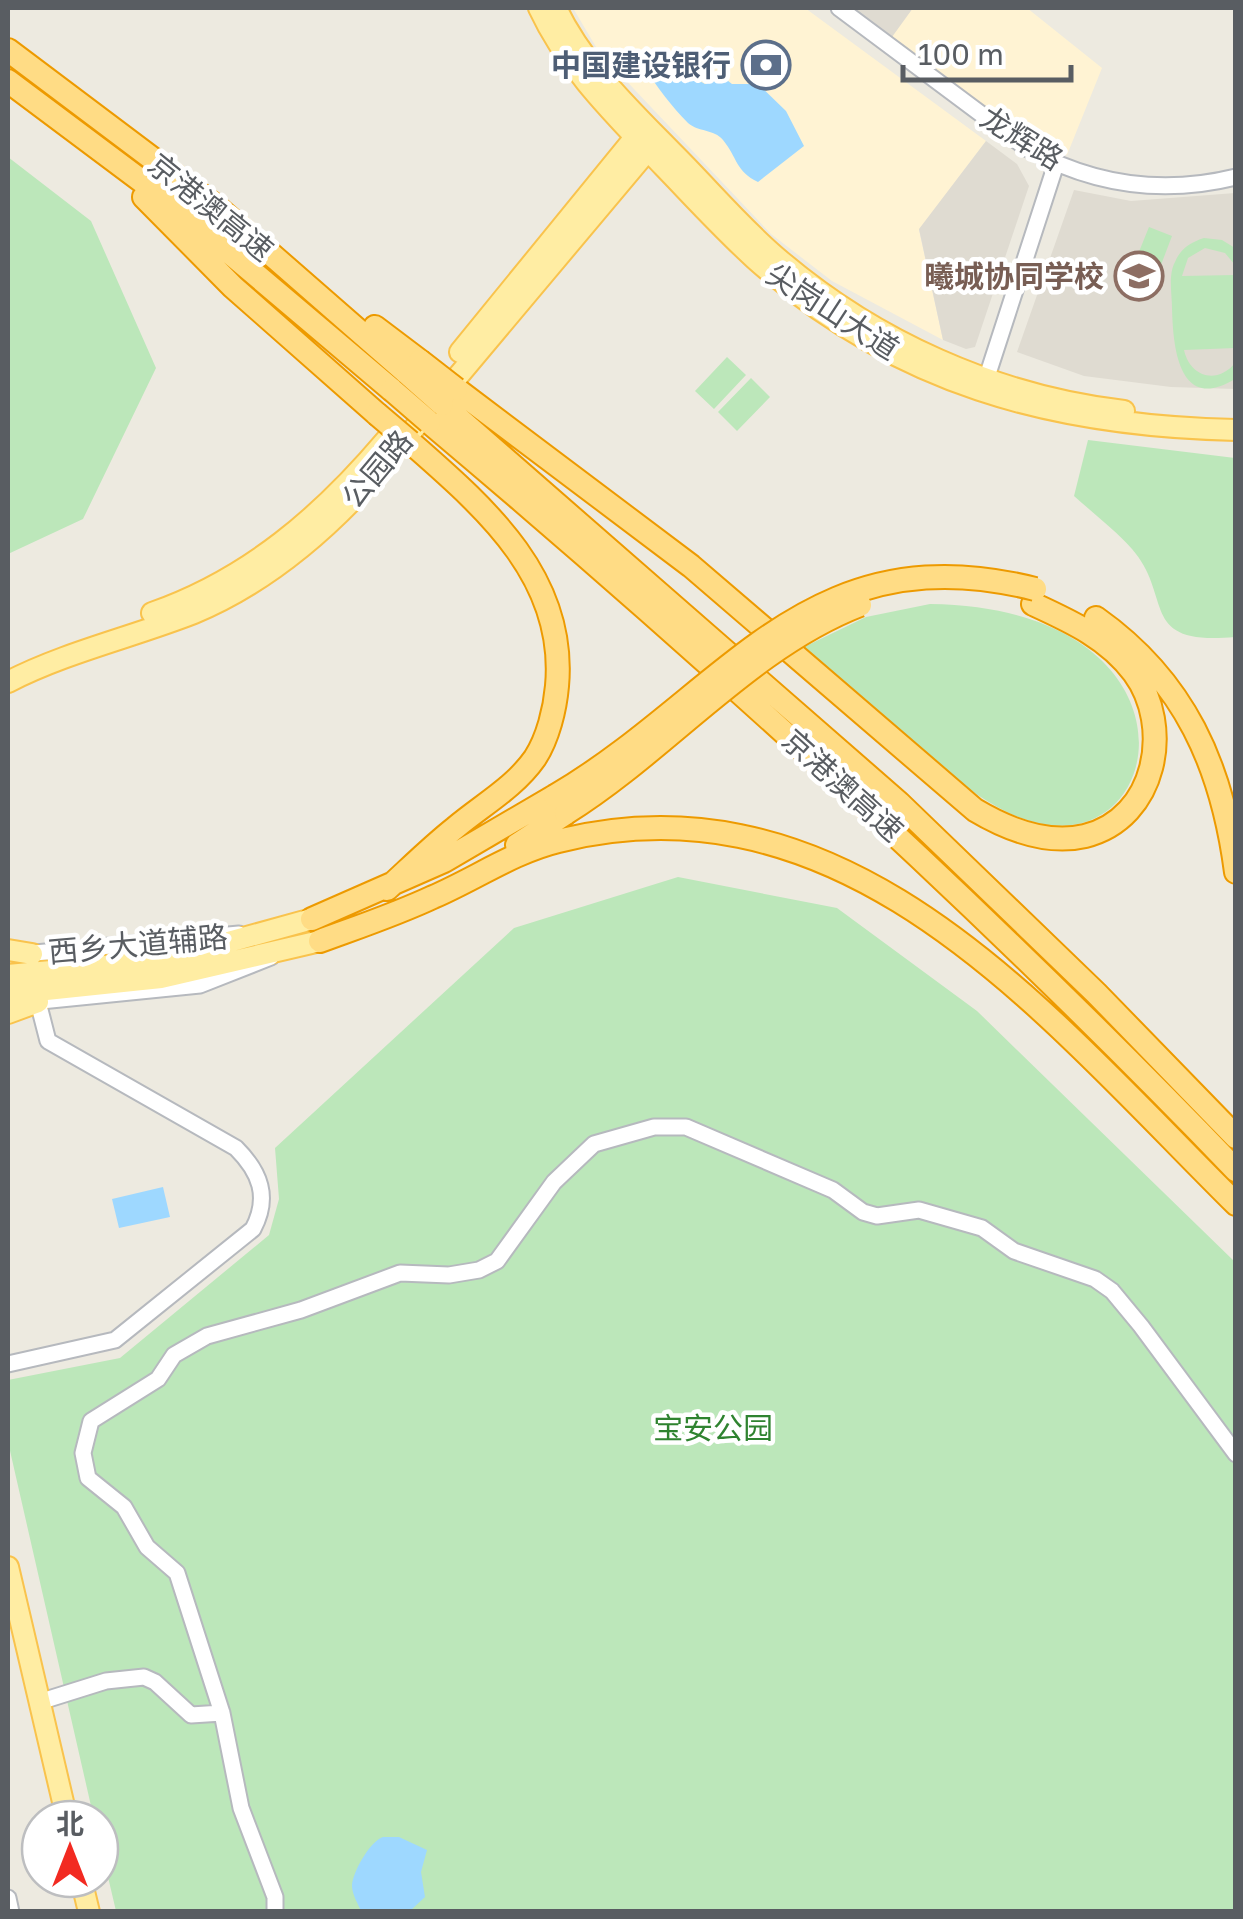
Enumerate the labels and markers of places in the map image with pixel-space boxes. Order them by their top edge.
bank icon: 中国建设银行 [740,39,792,91]
place label: 中国建设银行 [551,47,731,83]
school or university icon: 曦城协同学校 [1113,250,1165,302]
place label: 曦城协同学校 [924,258,1104,294]

